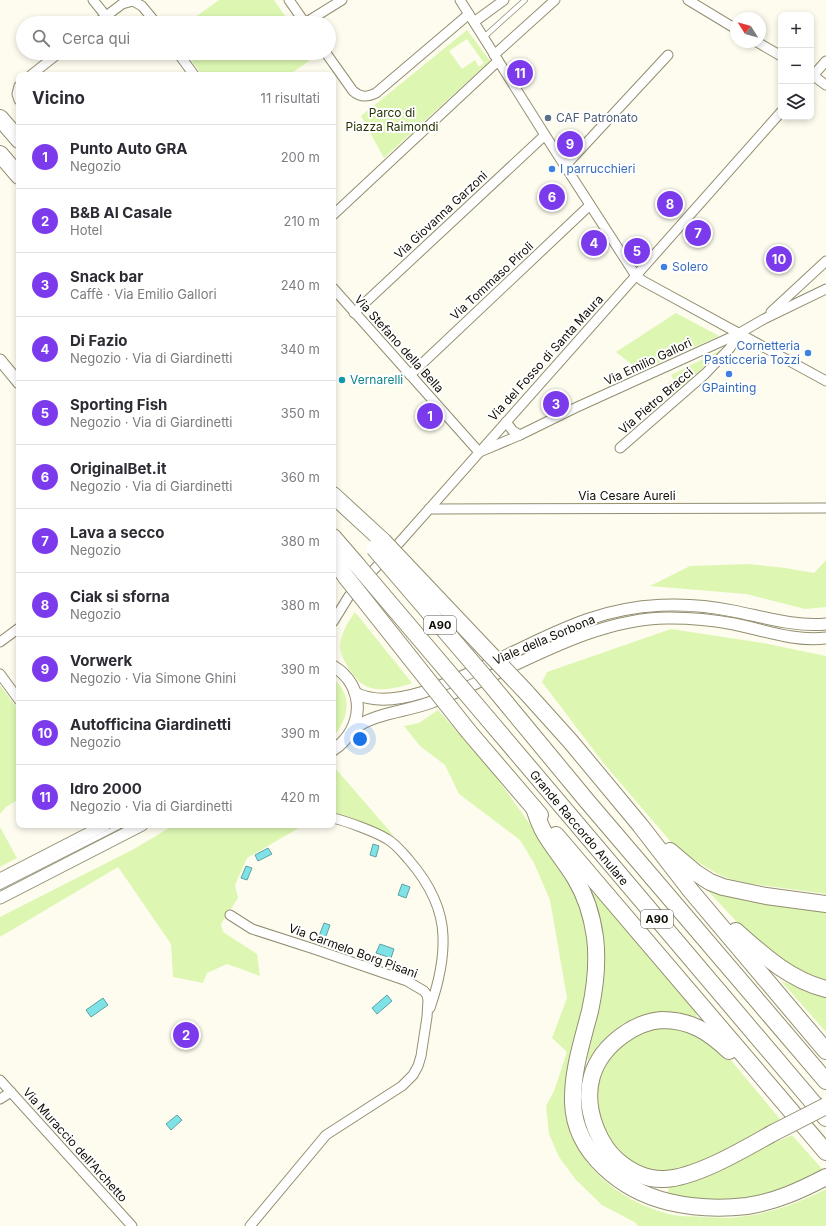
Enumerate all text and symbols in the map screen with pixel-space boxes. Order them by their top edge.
north arrow [730,12,766,48]
map controls [778,12,814,120]
button: + [778,12,814,48]
search box [16,16,336,60]
icon: search [30,27,52,49]
text: Cerca qui [62,29,130,48]
button: − [778,48,814,84]
pin: 11 [507,58,533,88]
button: layers [778,84,814,120]
text: Vicino [32,88,85,108]
text: 11 risultati [261,90,320,106]
park label: Parco di Piazza Raimondi [345,105,439,134]
place label: CAF Patronato [556,110,638,125]
marker: CAF Patronato [543,113,553,123]
pin: 9 [557,129,583,159]
text: Punto Auto GRA [70,139,187,158]
text: 1 [42,149,48,165]
text: 200 m [281,149,320,165]
text: Negozio [70,158,121,174]
place label: I parrucchieri [560,161,636,176]
marker: I parrucchieri [547,164,557,174]
street label: Via Giovanna Garzoni [391,168,490,262]
pin: 6 [539,182,565,212]
pin: 8 [657,189,683,219]
text: B&B Al Casale [70,203,172,222]
text: 2 [41,213,49,229]
text: 210 m [284,213,320,229]
pin: 7 [685,218,711,248]
text: Hotel [70,222,102,238]
pin: 4 [581,228,607,258]
pin: 5 [624,236,650,266]
street label: Via Tommaso Piroli [447,238,536,323]
pin: 10 [766,244,792,274]
place label: Solero [672,259,708,274]
marker: Solero [659,262,669,272]
text: Snack bar [70,267,143,286]
text: 3 [41,277,49,293]
text: 240 m [281,277,320,293]
text: Caffè · Via Emilio Gallori [70,286,217,302]
street label: Via Stefano della Bella [352,292,447,396]
street label: Via del Fosso di Santa Maura [485,292,606,424]
text: Di Fazio [70,331,128,350]
street label: Via Emilio Gallori [602,335,694,388]
place label: Cornetteria Pasticceria Tozzi [704,338,800,367]
text: 4 [41,341,49,357]
text: 340 m [280,341,320,357]
marker: Cornetteria Pasticceria Tozzi [803,348,813,358]
text: Negozio · Via di Giardinetti [70,350,233,366]
street label: Via Pietro Bracci [616,364,696,437]
marker: GPainting [724,369,734,379]
place label: Vernarelli [350,372,403,387]
marker: Vernarelli [337,375,347,385]
place label: GPainting [702,380,756,395]
pin: 3 [543,389,569,419]
text: Sporting Fish [70,395,167,414]
pin: 1 [417,401,443,431]
text: 5 [41,405,49,421]
text: 350 m [281,405,320,421]
text: Negozio · Via di Giardinetti [70,414,233,430]
text: OriginalBet.it [70,459,166,478]
text: 6 [41,469,49,485]
text: 360 m [281,469,320,485]
text: Negozio · Via di Giardinetti [70,478,233,494]
street label: Via Cesare Aureli [578,488,676,503]
text: Lava a secco [70,523,165,542]
text: 7 [41,533,49,549]
text: 380 m [281,533,320,549]
text: Negozio [70,542,121,558]
text: Ciak si sforna [70,587,170,606]
text: 8 [41,597,49,613]
text: 380 m [281,597,320,613]
text: Negozio [70,606,121,622]
street label: Viale della Sorbona [490,611,597,668]
road number: A90 [424,616,456,634]
text: Vorwerk [70,651,132,670]
text: 9 [41,661,49,677]
text: 390 m [281,661,320,677]
text: Negozio · Via Simone Ghini [70,670,236,686]
text: Autofficina Giardinetti [70,715,231,734]
text: 10 [38,725,52,741]
text: 390 m [281,725,320,741]
your location [350,729,370,749]
text: Negozio [70,734,121,750]
street label: Grande Raccordo Anulare [527,767,632,888]
text: Idro 2000 [70,779,142,798]
text: 11 [39,789,51,805]
text: 420 m [280,789,320,805]
text: Negozio · Via di Giardinetti [70,798,233,814]
road number: A90 [641,910,673,928]
street label: Via Carmelo Borg Pisani [287,920,420,981]
pin: 2 [173,1020,199,1050]
street label: Via Muraccio dell'Archetto [20,1084,131,1205]

